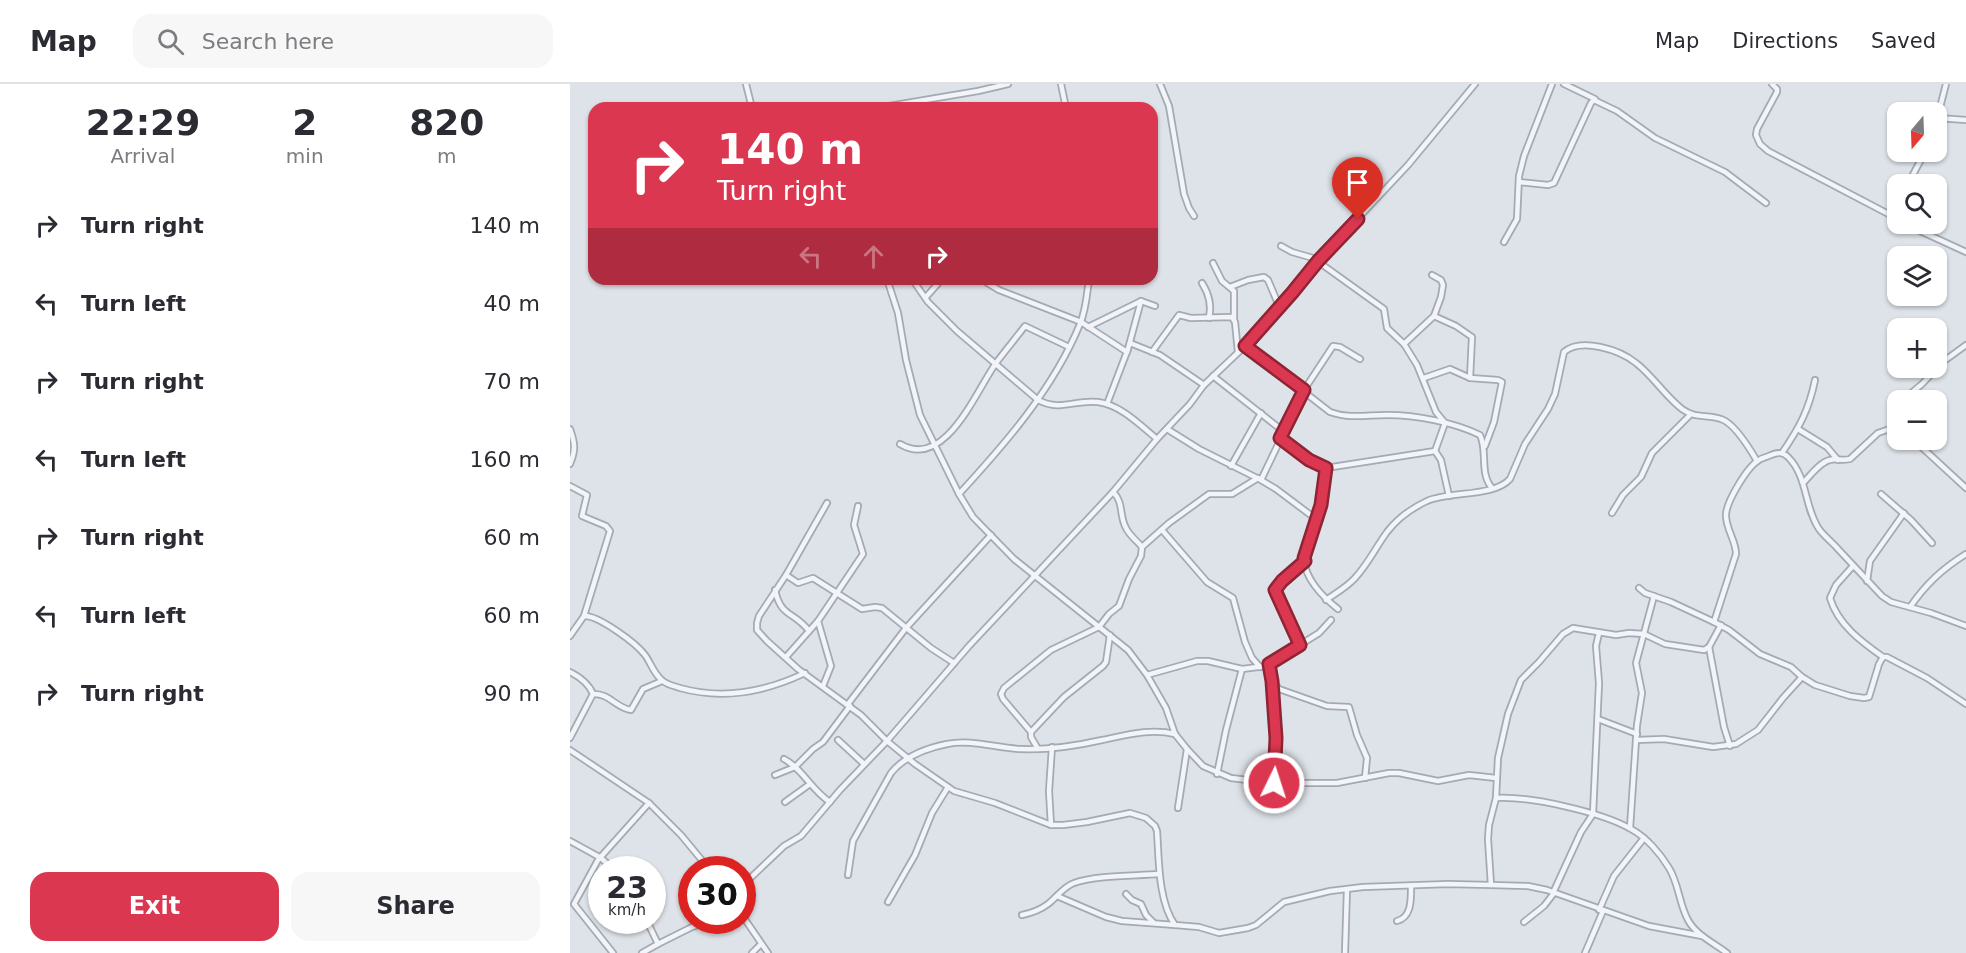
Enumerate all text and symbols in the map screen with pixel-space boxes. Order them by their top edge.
search box [133,14,553,68]
text: Map [30,25,97,58]
icon: search [154,25,187,58]
text: Search here [202,29,334,54]
text: Map [1655,29,1699,53]
text: Directions [1732,29,1838,53]
text: Saved [1871,29,1936,53]
text: 22:29 [86,102,200,143]
text: 2 [292,102,317,143]
text: 820 [409,102,484,143]
north arrow [1887,102,1947,162]
map controls [1887,102,1947,450]
text: 140 m [717,125,863,174]
icon: right [618,126,696,204]
text: Arrival [110,144,175,168]
text: min [286,144,324,168]
text: m [437,144,457,168]
pin [1332,157,1383,219]
icon: arrive [1341,166,1374,199]
button: search [1887,174,1947,234]
text: Turn right [717,175,846,206]
icon: right [30,209,63,242]
text: Turn right [81,213,204,238]
text: 140 m [470,213,540,238]
icon: left [794,240,827,273]
icon: ahead [857,240,890,273]
icon: right [920,240,953,273]
button: layers [1887,246,1947,306]
icon: left [30,287,63,320]
text: Turn left [81,291,186,316]
text: 40 m [484,291,540,316]
button: + [1887,318,1947,378]
icon: right [30,365,63,398]
text: Turn right [81,369,204,394]
text: 70 m [484,369,540,394]
button: − [1887,390,1947,450]
icon: left [30,443,63,476]
text: Turn left [81,447,186,472]
text: 160 m [470,447,540,472]
icon: right [30,521,63,554]
text: Turn right [81,525,204,550]
text: 60 m [484,525,540,550]
icon: left [30,599,63,632]
text: Turn left [81,603,186,628]
text: 60 m [484,603,540,628]
icon: right [30,677,63,710]
text: Turn right [81,681,204,706]
text: 90 m [484,681,540,706]
position arrow [1242,751,1306,815]
speed limit sign: 30 [678,856,756,934]
text: 23 [606,870,648,905]
button: Exit [30,872,279,941]
button: Share [291,872,540,941]
text: km/h [608,901,646,919]

